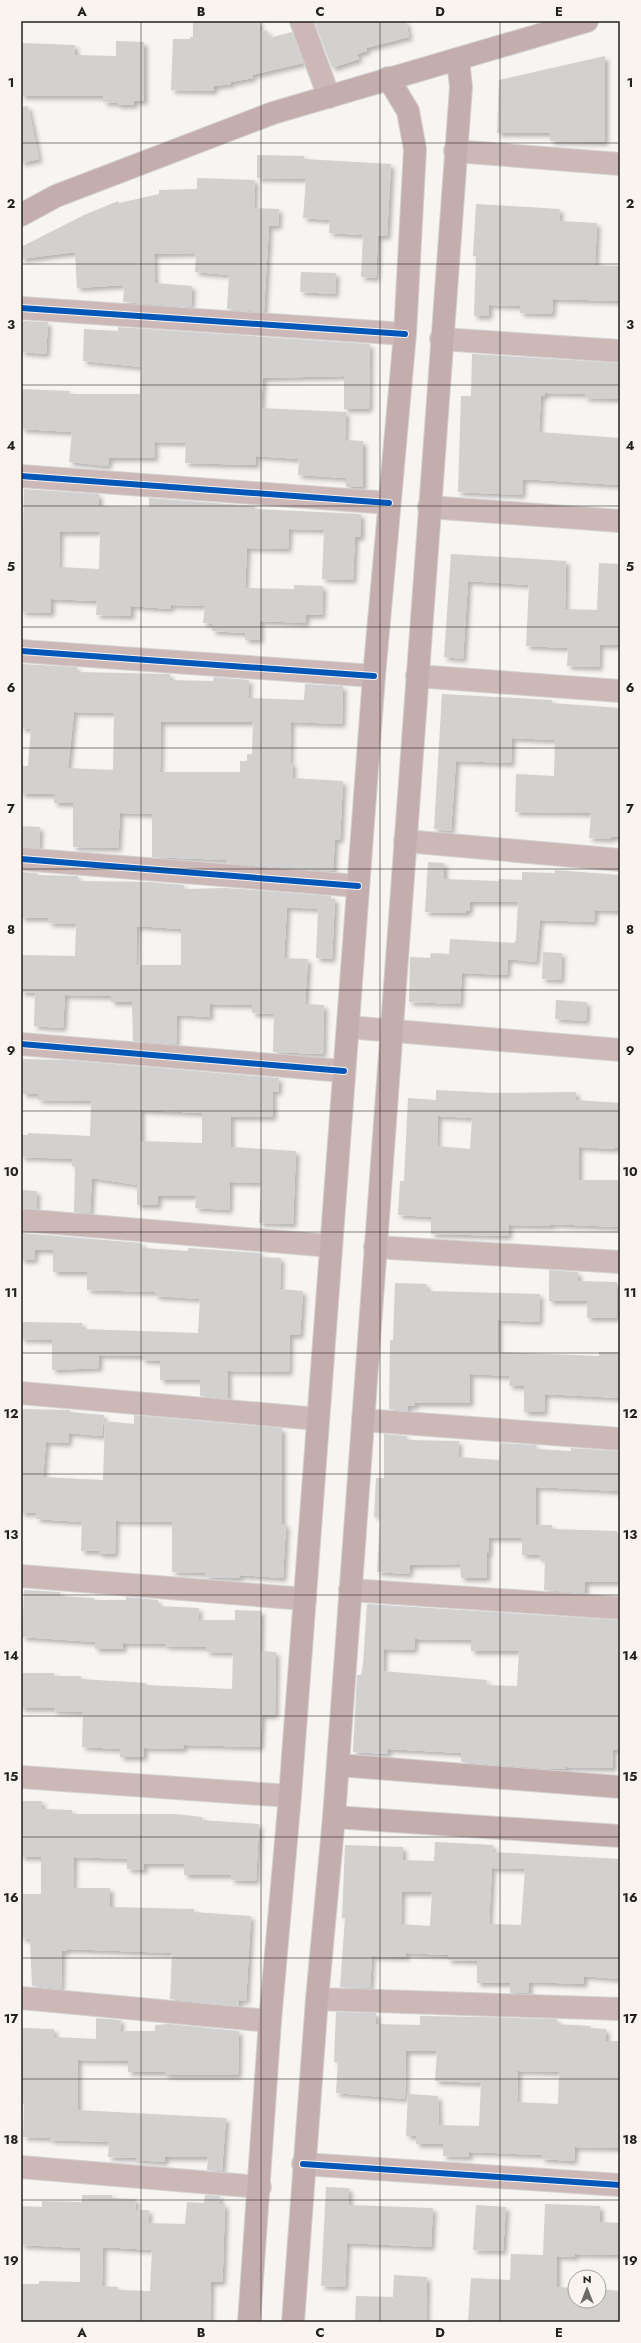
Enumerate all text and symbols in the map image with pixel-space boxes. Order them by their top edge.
text: A [76,2,87,21]
text: B [197,2,206,21]
text: C [315,2,325,21]
text: D [435,2,445,21]
text: E [555,2,563,21]
text: 1 [8,73,14,92]
text: 1 [627,73,633,92]
text: 2 [7,194,15,213]
text: 2 [626,194,634,213]
text: 3 [7,315,15,334]
text: 3 [626,315,634,334]
text: 4 [6,436,16,455]
text: 4 [625,436,635,455]
text: 5 [7,557,15,576]
text: 5 [626,557,634,576]
text: 6 [7,678,16,697]
text: 6 [626,678,635,697]
text: 7 [7,799,15,818]
text: 7 [626,799,634,818]
text: 8 [7,920,15,939]
text: 8 [626,920,634,939]
text: 9 [7,1041,16,1060]
text: 9 [626,1041,635,1060]
text: 10 [3,1162,19,1181]
text: 10 [622,1162,638,1181]
text: 11 [4,1283,18,1302]
text: 11 [623,1283,637,1302]
text: 12 [3,1404,19,1423]
text: 12 [622,1404,638,1423]
text: 13 [4,1525,18,1544]
text: 13 [623,1525,637,1544]
text: 14 [3,1646,19,1665]
text: 14 [622,1646,638,1665]
text: 15 [3,1767,19,1786]
text: 15 [622,1767,638,1786]
text: 16 [3,1888,19,1907]
text: 16 [622,1888,638,1907]
text: 17 [4,2009,18,2028]
text: 17 [623,2009,637,2028]
text: 18 [4,2130,18,2149]
text: 18 [623,2130,637,2149]
text: 19 [3,2251,19,2270]
text: 19 [622,2251,638,2270]
north arrow [567,2269,607,2309]
text: N [583,2271,591,2287]
text: A [76,2323,87,2342]
text: B [197,2323,206,2342]
text: C [315,2323,325,2342]
text: D [435,2323,445,2342]
text: E [555,2323,563,2342]

